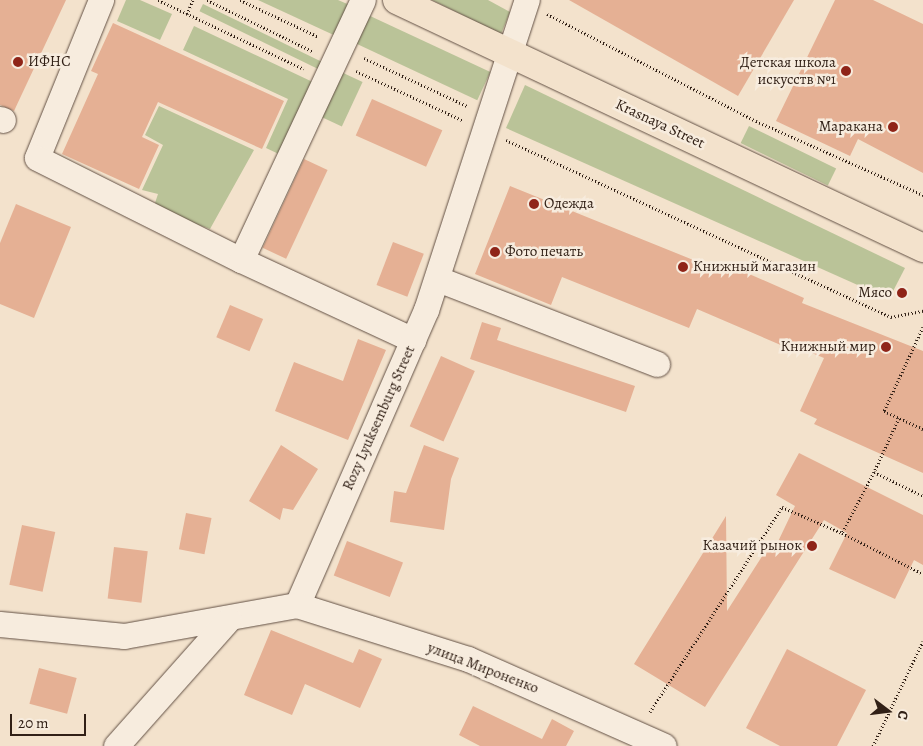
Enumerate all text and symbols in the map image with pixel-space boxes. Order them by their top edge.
place label: ИФНС [28,53,71,71]
place label: Детская школа искусств №1 [740,53,836,88]
marker: ИФНС [12,56,24,68]
marker: Детская школа искусств №1 [840,65,852,77]
street label: Krasnaya Street [613,96,707,152]
place label: Маракана [819,118,883,136]
marker: Маракана [887,121,899,133]
place label: Одежда [544,195,594,213]
marker: Одежда [528,198,540,210]
place label: Фото печать [505,243,583,261]
marker: Фото печать [489,246,501,258]
place label: Книжный магазин [693,258,816,276]
marker: Книжный магазин [677,261,689,273]
place label: Мясо [858,284,892,302]
marker: Мясо [896,287,908,299]
place label: Книжный мир [780,338,876,356]
marker: Книжный мир [880,341,892,353]
street label: Rozy Lyuksemburg Street [339,343,419,493]
place label: Казачий рынок [703,537,802,555]
marker: Казачий рынок [806,540,818,552]
street label: улица Мироненко [425,639,541,697]
north arrow [863,686,913,736]
scale bar [12,704,89,736]
text: С [893,708,913,722]
text: 20 m [18,713,49,733]

